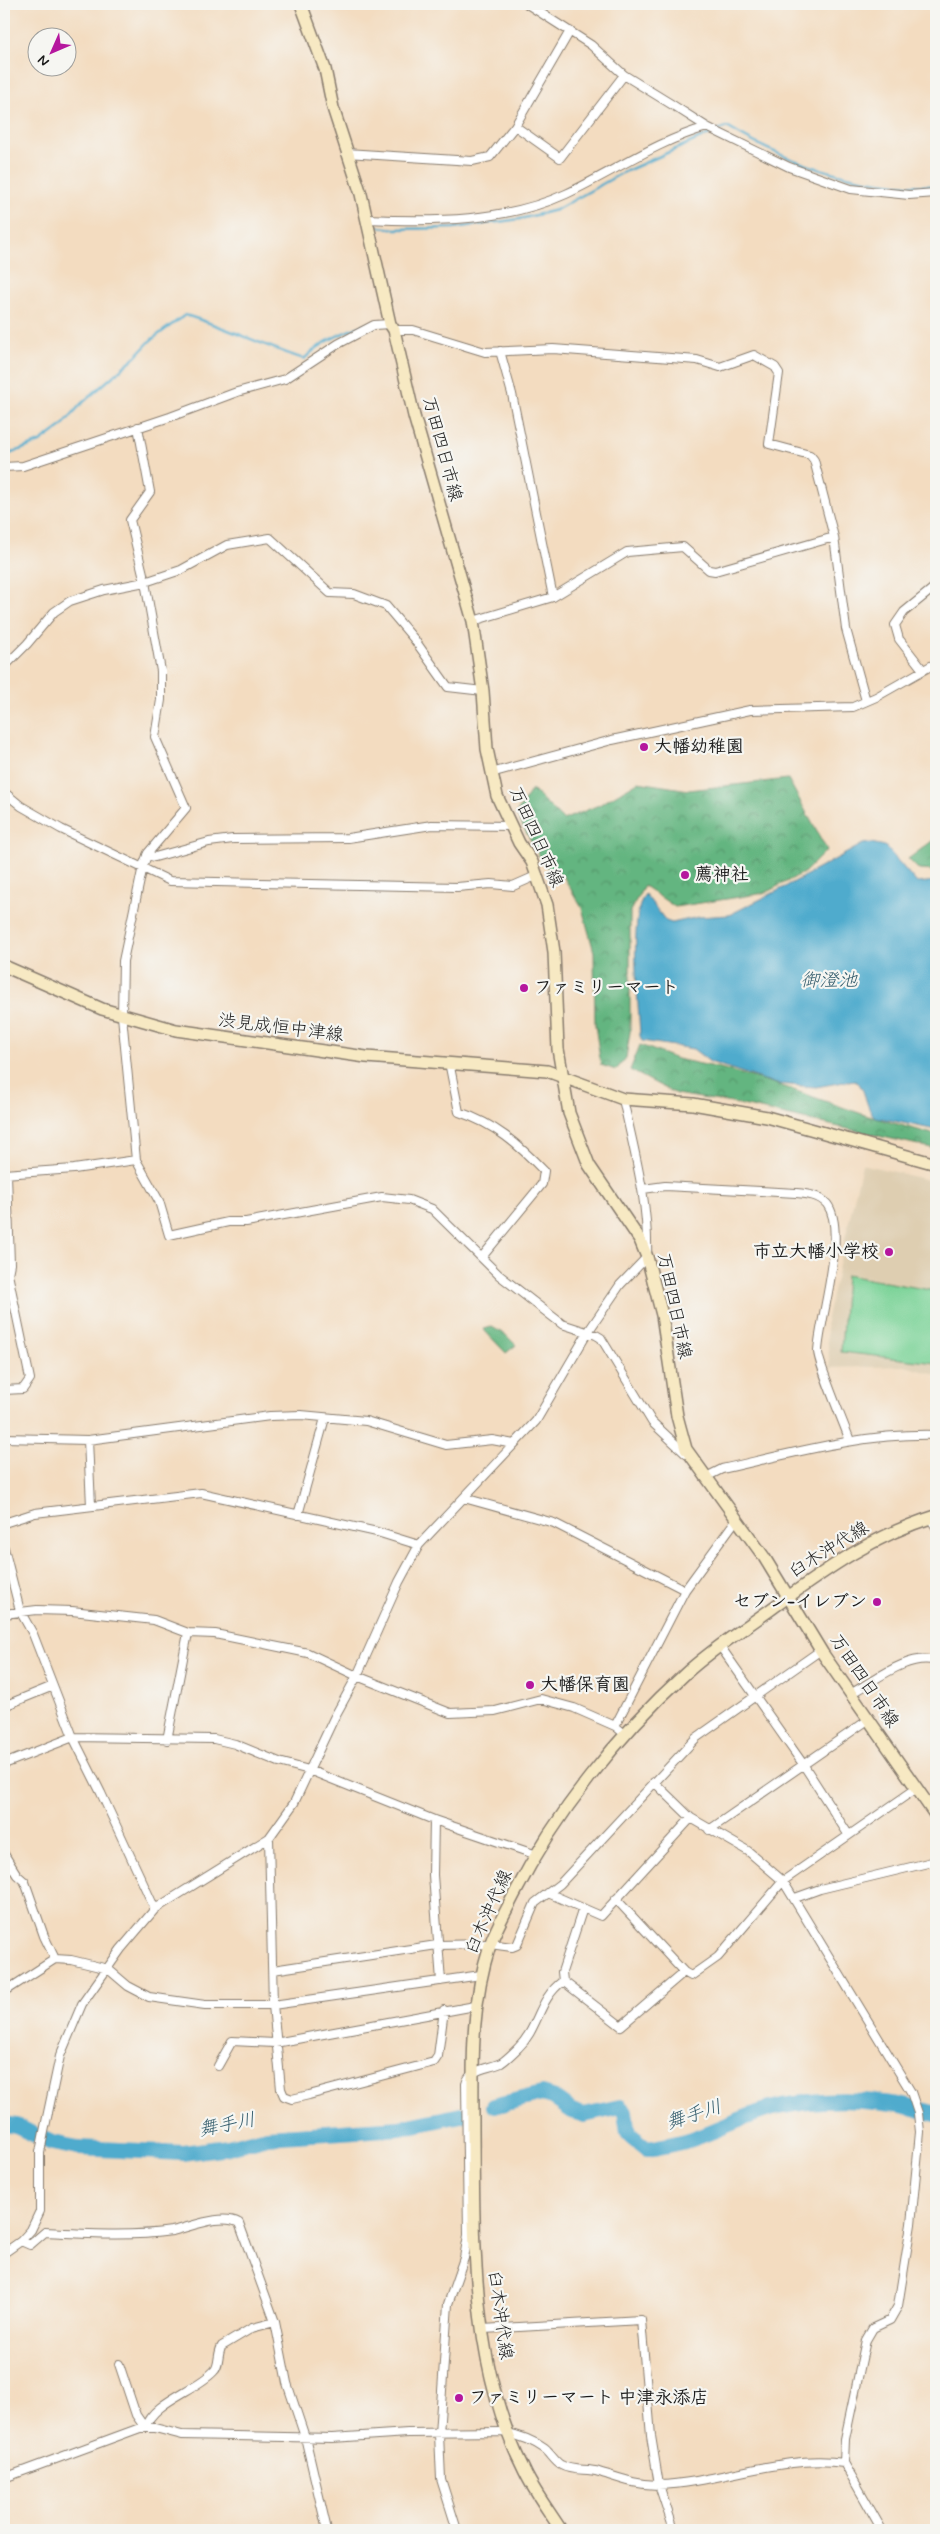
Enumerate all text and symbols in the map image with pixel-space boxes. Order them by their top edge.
north arrow [28,28,78,78]
text: N [34,51,53,70]
street label: 万田四日市線 [416,394,468,504]
place label: 大幡幼稚園 [654,735,744,759]
marker: 大幡幼稚園 [638,741,650,753]
street label: 万田四日市線 [503,783,569,891]
place label: 薦神社 [695,863,749,887]
marker: 薦神社 [679,869,691,881]
water label: 御澄池 [800,968,858,993]
place label: ファミリーマート [534,976,679,1000]
marker: ファミリーマート [518,982,530,994]
street label: 渋見成恒中津線 [217,1008,345,1048]
place label: 市立大幡小学校 [753,1240,879,1264]
marker: 市立大幡小学校 [883,1246,895,1258]
street label: 万田四日市線 [651,1251,697,1361]
street label: 臼木沖代線 [784,1516,874,1584]
place label: セブン-イレブン [733,1590,867,1614]
marker: セブン-イレブン [871,1596,883,1608]
street label: 万田四日市線 [824,1630,904,1732]
place label: 大幡保育園 [540,1673,630,1697]
marker: 大幡保育園 [524,1679,536,1691]
street label: 臼木沖代線 [460,1866,518,1958]
water label: 舞手川 [663,2094,725,2136]
water label: 舞手川 [197,2107,257,2143]
street label: 臼木沖代線 [482,2269,518,2361]
place label: ファミリーマート 中津永添店 [469,2386,709,2410]
marker: ファミリーマート 中津永添店 [453,2392,465,2404]

